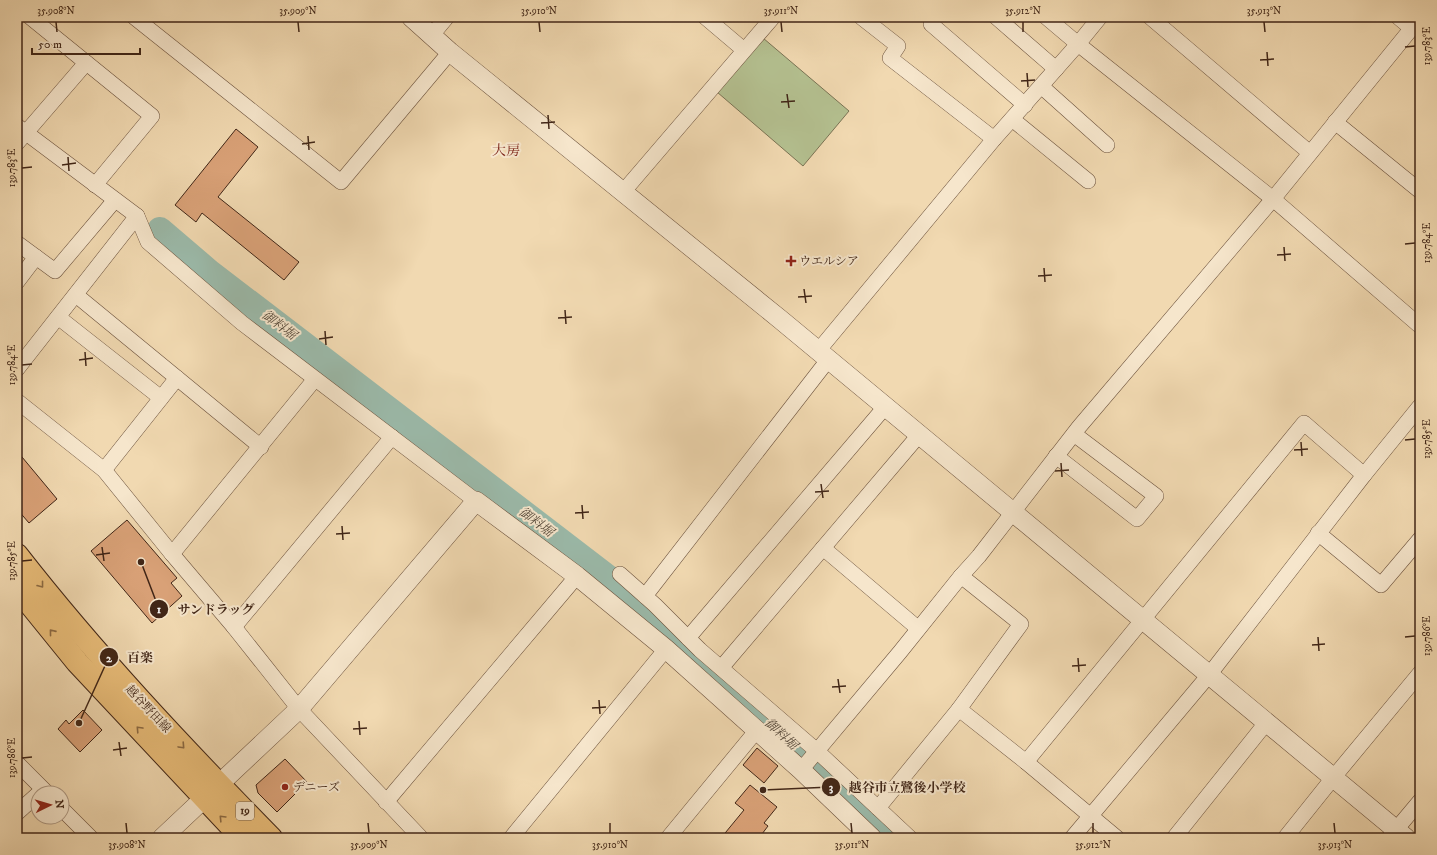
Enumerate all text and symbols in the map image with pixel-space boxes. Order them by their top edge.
text: 35.908°N [37,5,75,17]
text: 35.909°N [279,5,317,17]
text: 35.910°N [521,5,557,17]
text: 35.911°N [764,5,798,17]
text: 35.912°N [1005,5,1041,17]
text: 35.913°N [1247,5,1281,17]
text: 139.783°E [1421,27,1433,65]
scale bar [32,30,140,56]
text: 50 m [38,37,62,52]
district label: 大房 [492,142,520,160]
text: 139.783°E [6,149,18,187]
text: 139.784°E [1421,223,1433,263]
place label: ウエルシア [799,254,859,269]
marker: ウエルシア [786,256,796,266]
water label: 御料堀 [259,307,301,344]
text: 139.784°E [6,345,18,385]
text: 139.785°E [1421,419,1433,459]
water label: 御料堀 [516,504,558,541]
text: 139.785°E [6,541,18,581]
one-way arrow [36,581,43,588]
callout: サンドラッグ [149,597,263,622]
text: 1 [157,602,162,617]
text: サンドラッグ [177,602,255,618]
text: 139.786°E [1421,616,1433,656]
one-way arrow [50,629,57,636]
callout: 百楽 [99,645,161,670]
text: 百楽 [127,650,153,666]
text: 2 [106,651,113,666]
street label: 越谷野田線 [122,682,174,736]
water label: 御料堀 [761,715,802,755]
one-way arrow [136,726,143,734]
text: 139.786°E [6,738,18,778]
one-way arrow [177,741,185,749]
callout: 越谷市立鷺後小学校 [821,775,974,800]
place label: デニーズ [293,780,340,795]
text: 3 [829,780,834,795]
text: 越谷市立鷺後小学校 [848,780,966,796]
marker: デニーズ [280,782,290,792]
north arrow [30,785,70,825]
text: N [52,799,66,809]
road number: 19 [236,802,254,820]
one-way arrow [220,815,227,823]
text: 35.908°N [108,839,146,851]
text: 35.909°N [350,839,388,851]
text: 35.910°N [592,839,628,851]
text: 35.911°N [835,839,869,851]
text: 35.912°N [1075,839,1111,851]
text: 35.913°N [1318,839,1352,851]

